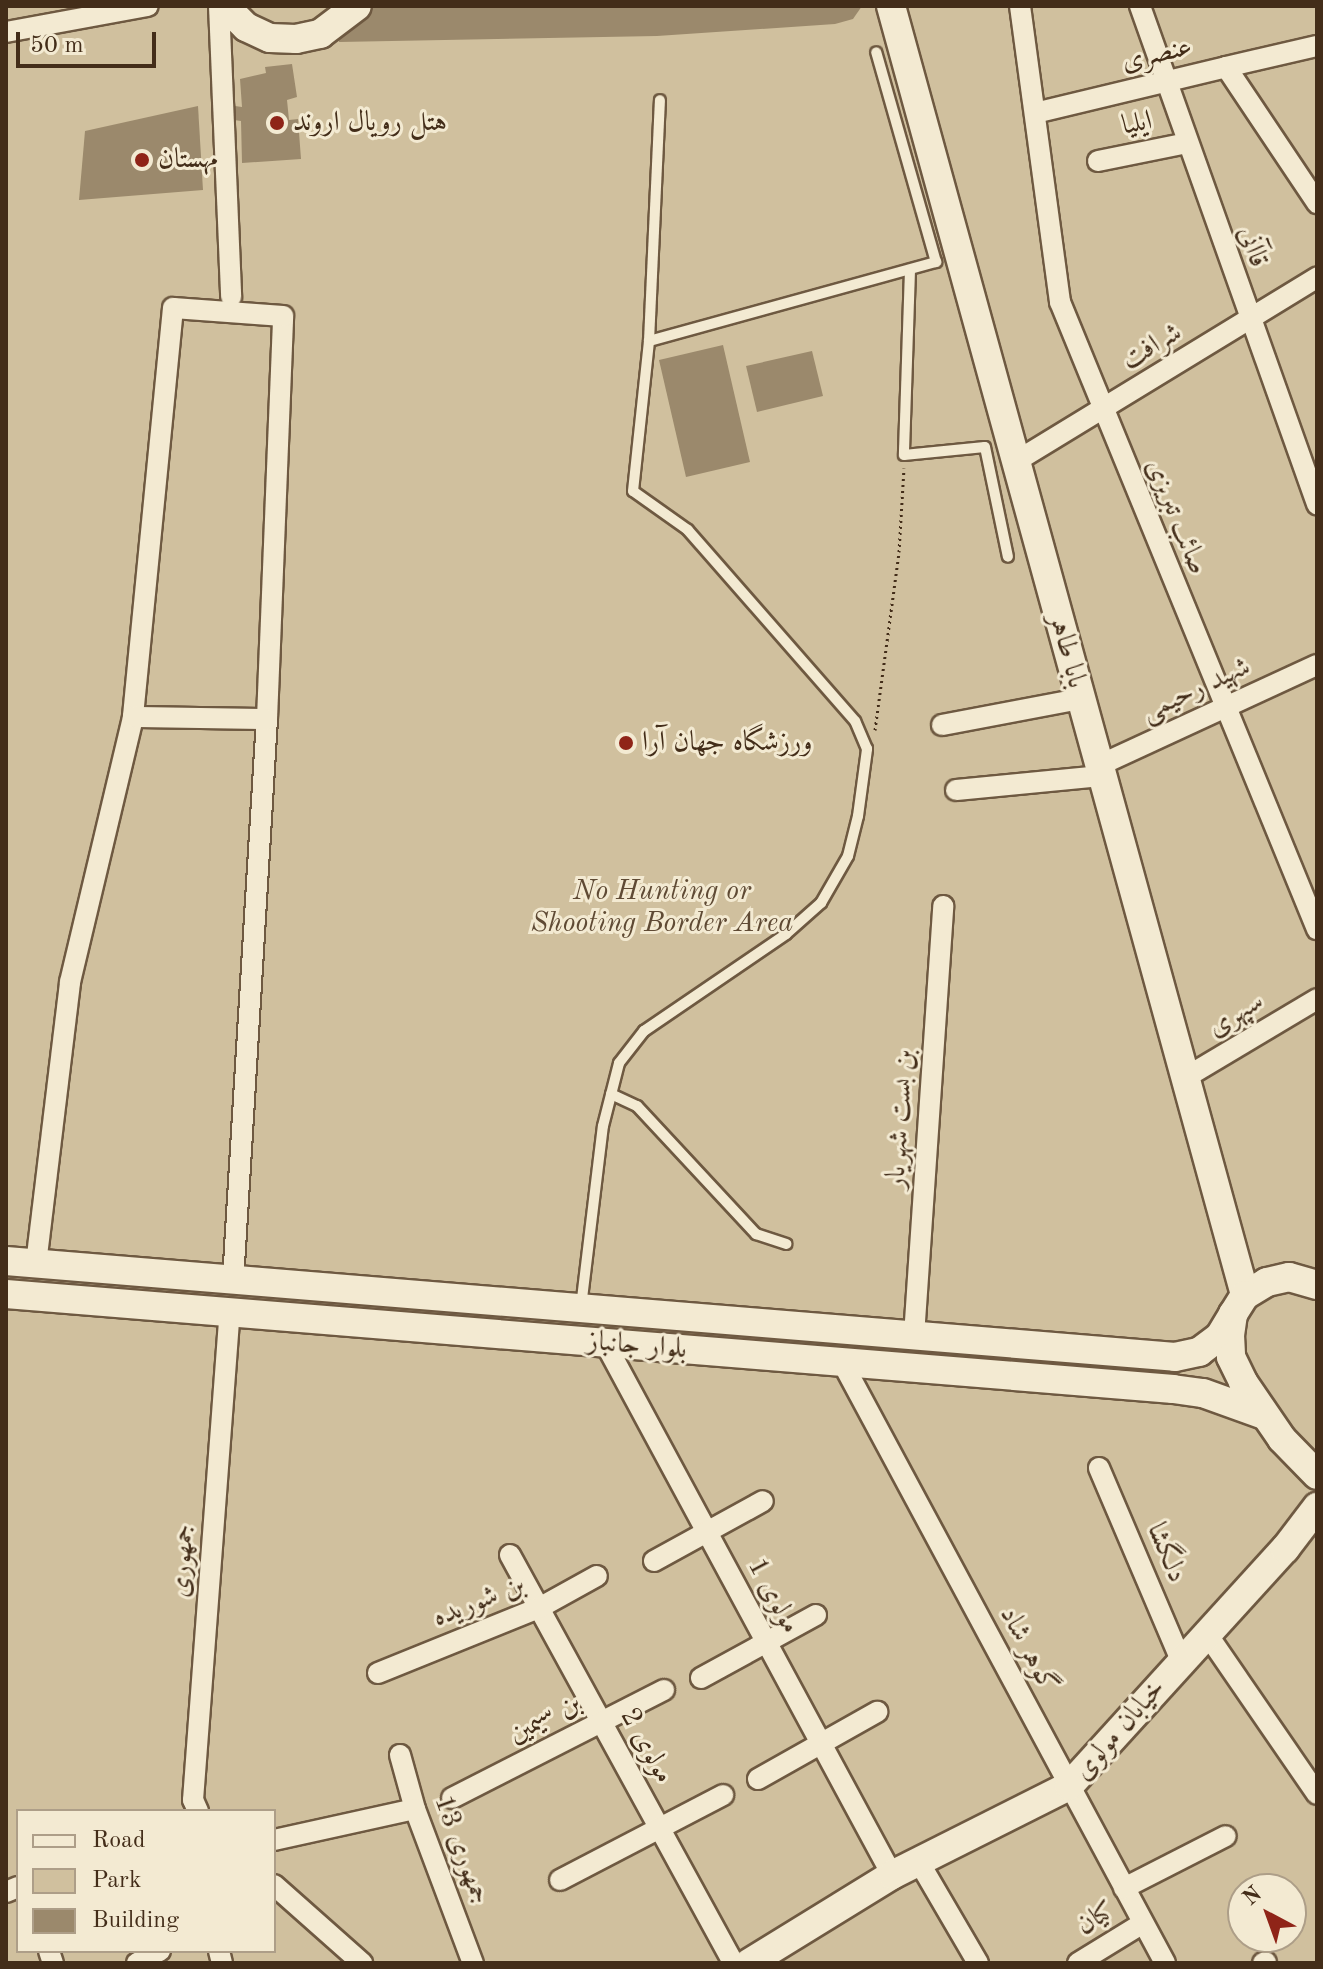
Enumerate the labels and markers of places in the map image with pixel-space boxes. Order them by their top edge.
place label: هتل رویال اروند [293,106,447,140]
marker: هتل رویال اروند [268,114,286,132]
place label: مهستان [158,143,218,177]
marker: مهستان [133,151,151,169]
place label: ورزشگاه جهان آرا [642,726,813,760]
marker: ورزشگاه جهان آرا [617,734,635,752]

